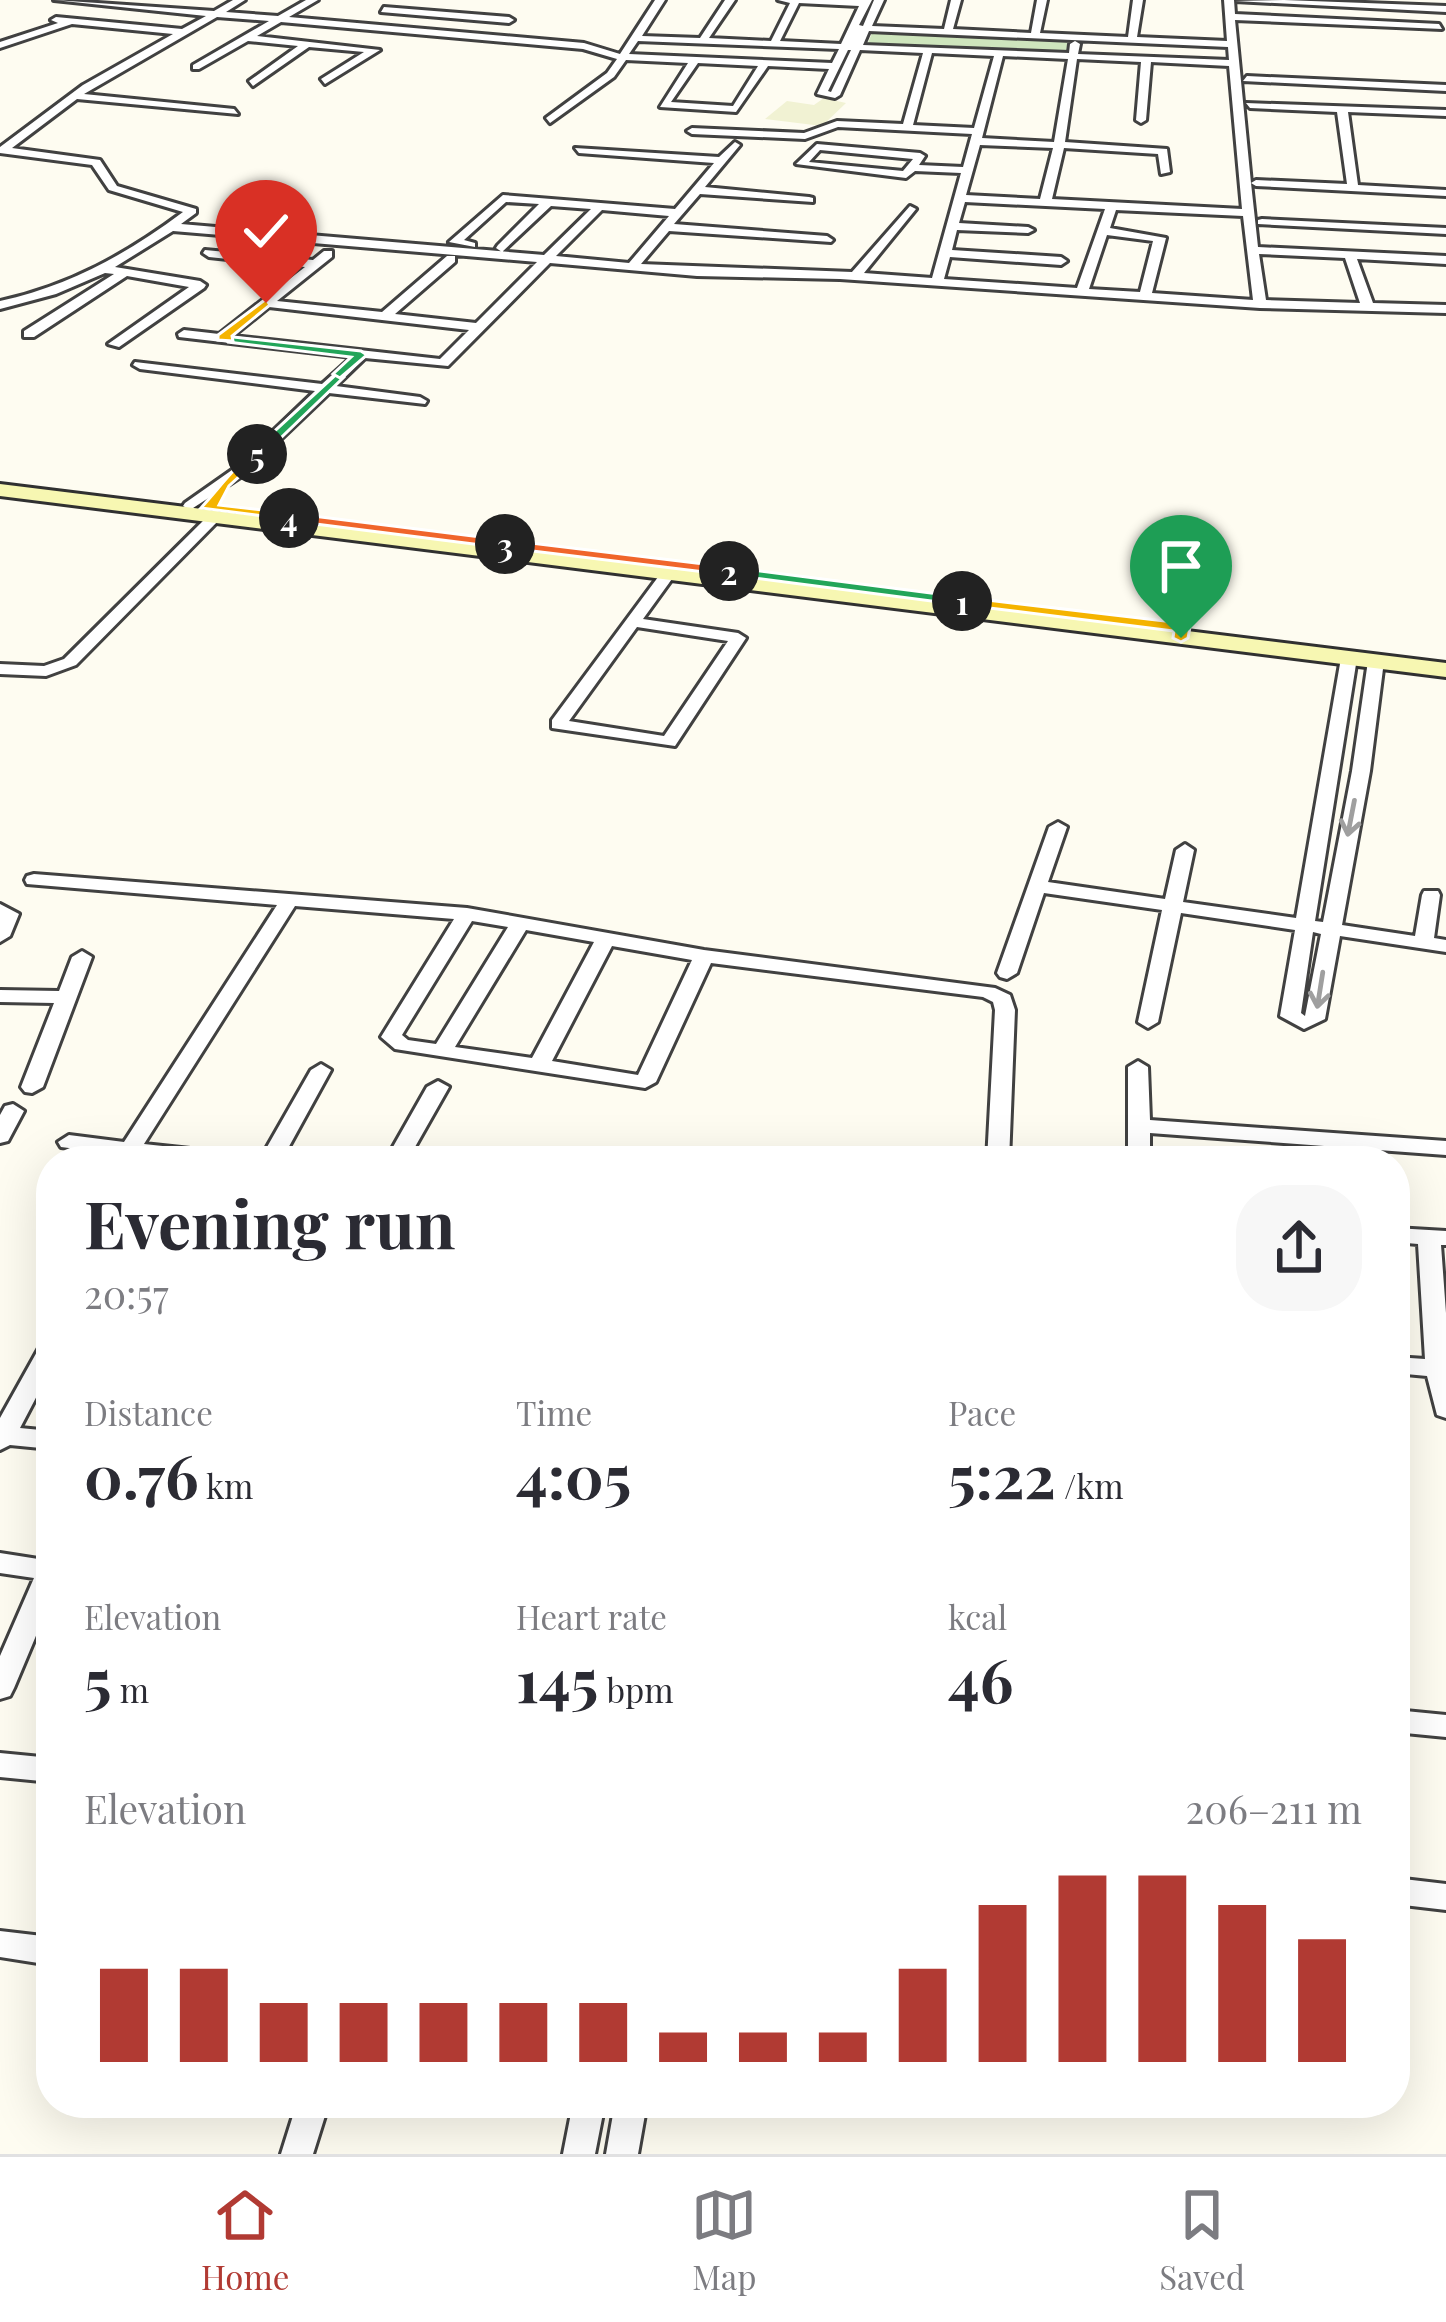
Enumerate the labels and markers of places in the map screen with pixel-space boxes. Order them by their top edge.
pin [215,180,317,303]
pin: 5 [227,424,287,484]
pin: 4 [259,488,319,548]
pin: 3 [475,514,535,574]
pin [1130,515,1232,638]
pin: 2 [699,541,759,601]
pin: 1 [932,571,992,631]

